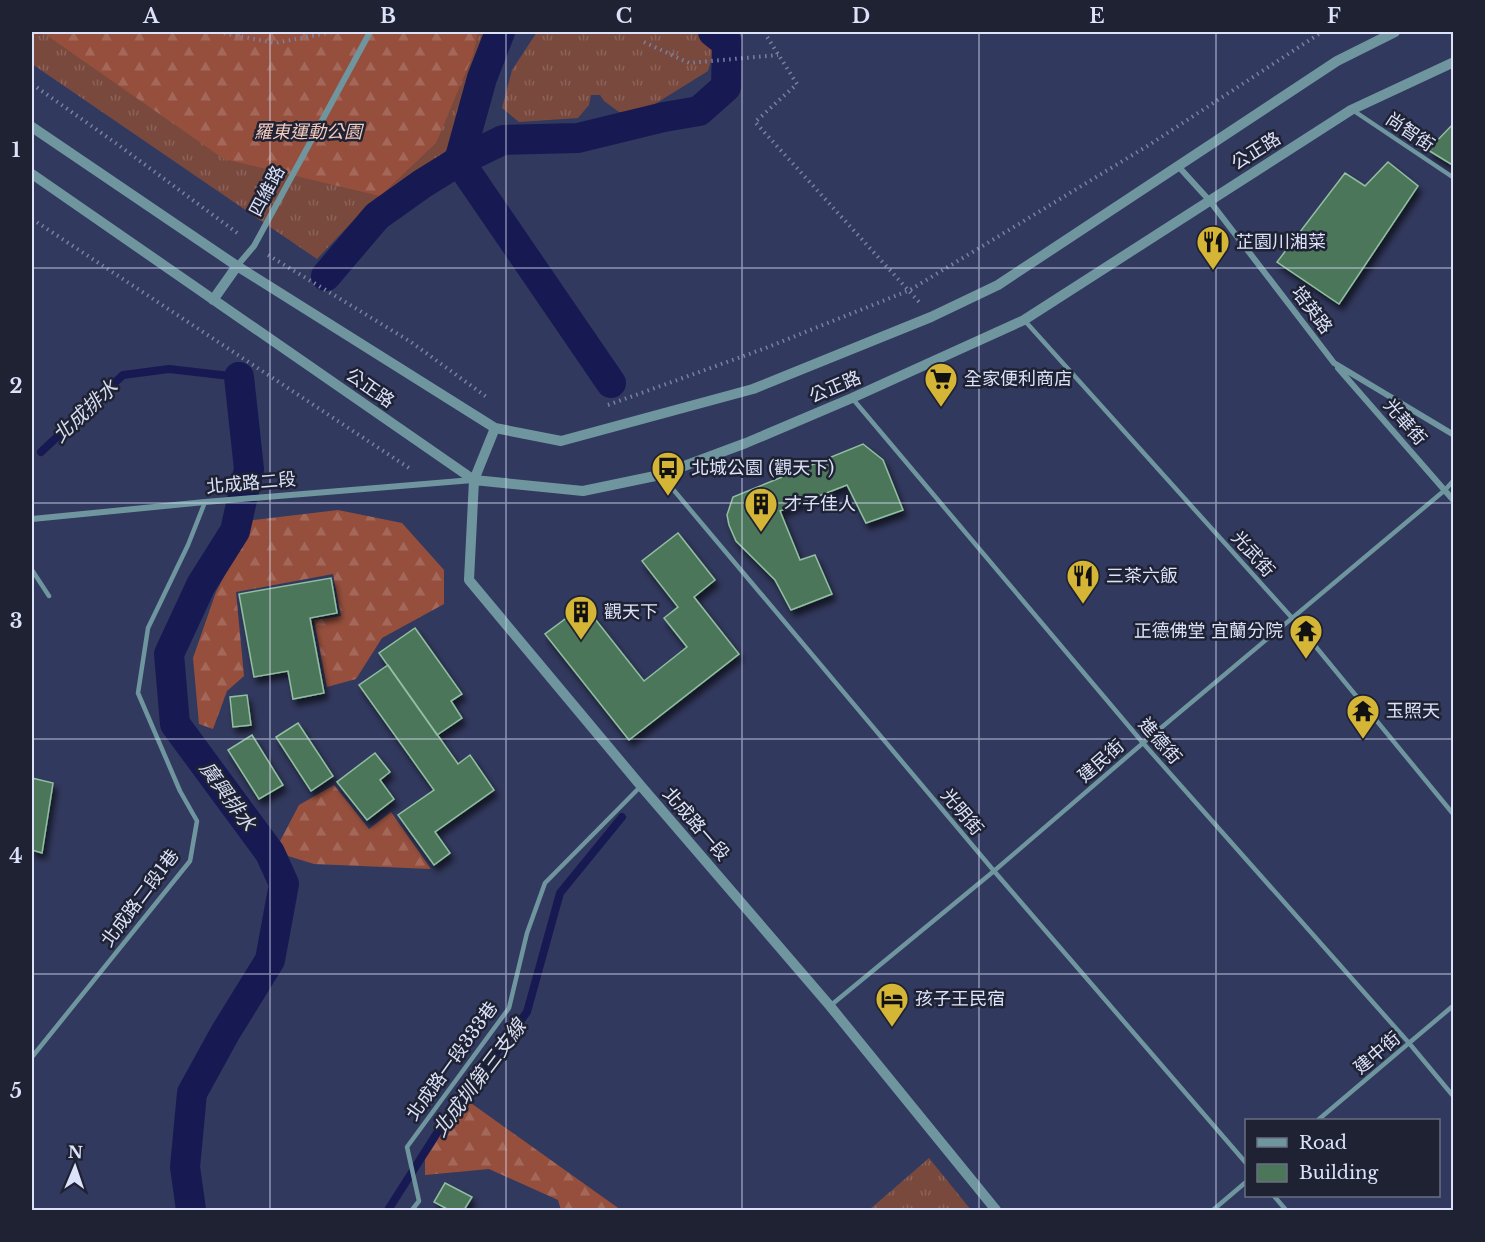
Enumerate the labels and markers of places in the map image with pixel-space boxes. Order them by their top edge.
restaurant icon: 芷園川湘菜 [1195,224,1231,271]
place label: 芷園川湘菜 [1236,231,1326,253]
supermarket icon: 全家便利商店 [923,361,959,408]
place label: 全家便利商店 [964,368,1072,390]
bus stop icon: 北城公園 (觀天下) [650,450,686,497]
place label: 北城公園 (觀天下) [691,457,834,479]
building icon: 才子佳人 [743,486,779,533]
place label: 才子佳人 [784,493,856,515]
restaurant icon: 三茶六飯 [1065,558,1101,605]
place label: 三茶六飯 [1106,565,1178,587]
building icon: 觀天下 [563,594,599,641]
place label: 觀天下 [604,601,658,623]
temple icon: 正德佛堂 宜蘭分院 [1288,613,1324,660]
place label: 正德佛堂 宜蘭分院 [1134,620,1283,642]
temple icon: 玉照天 [1345,693,1381,740]
place label: 玉照天 [1386,700,1440,722]
hotel icon: 孩子王民宿 [874,981,910,1028]
place label: 孩子王民宿 [915,988,1005,1010]

